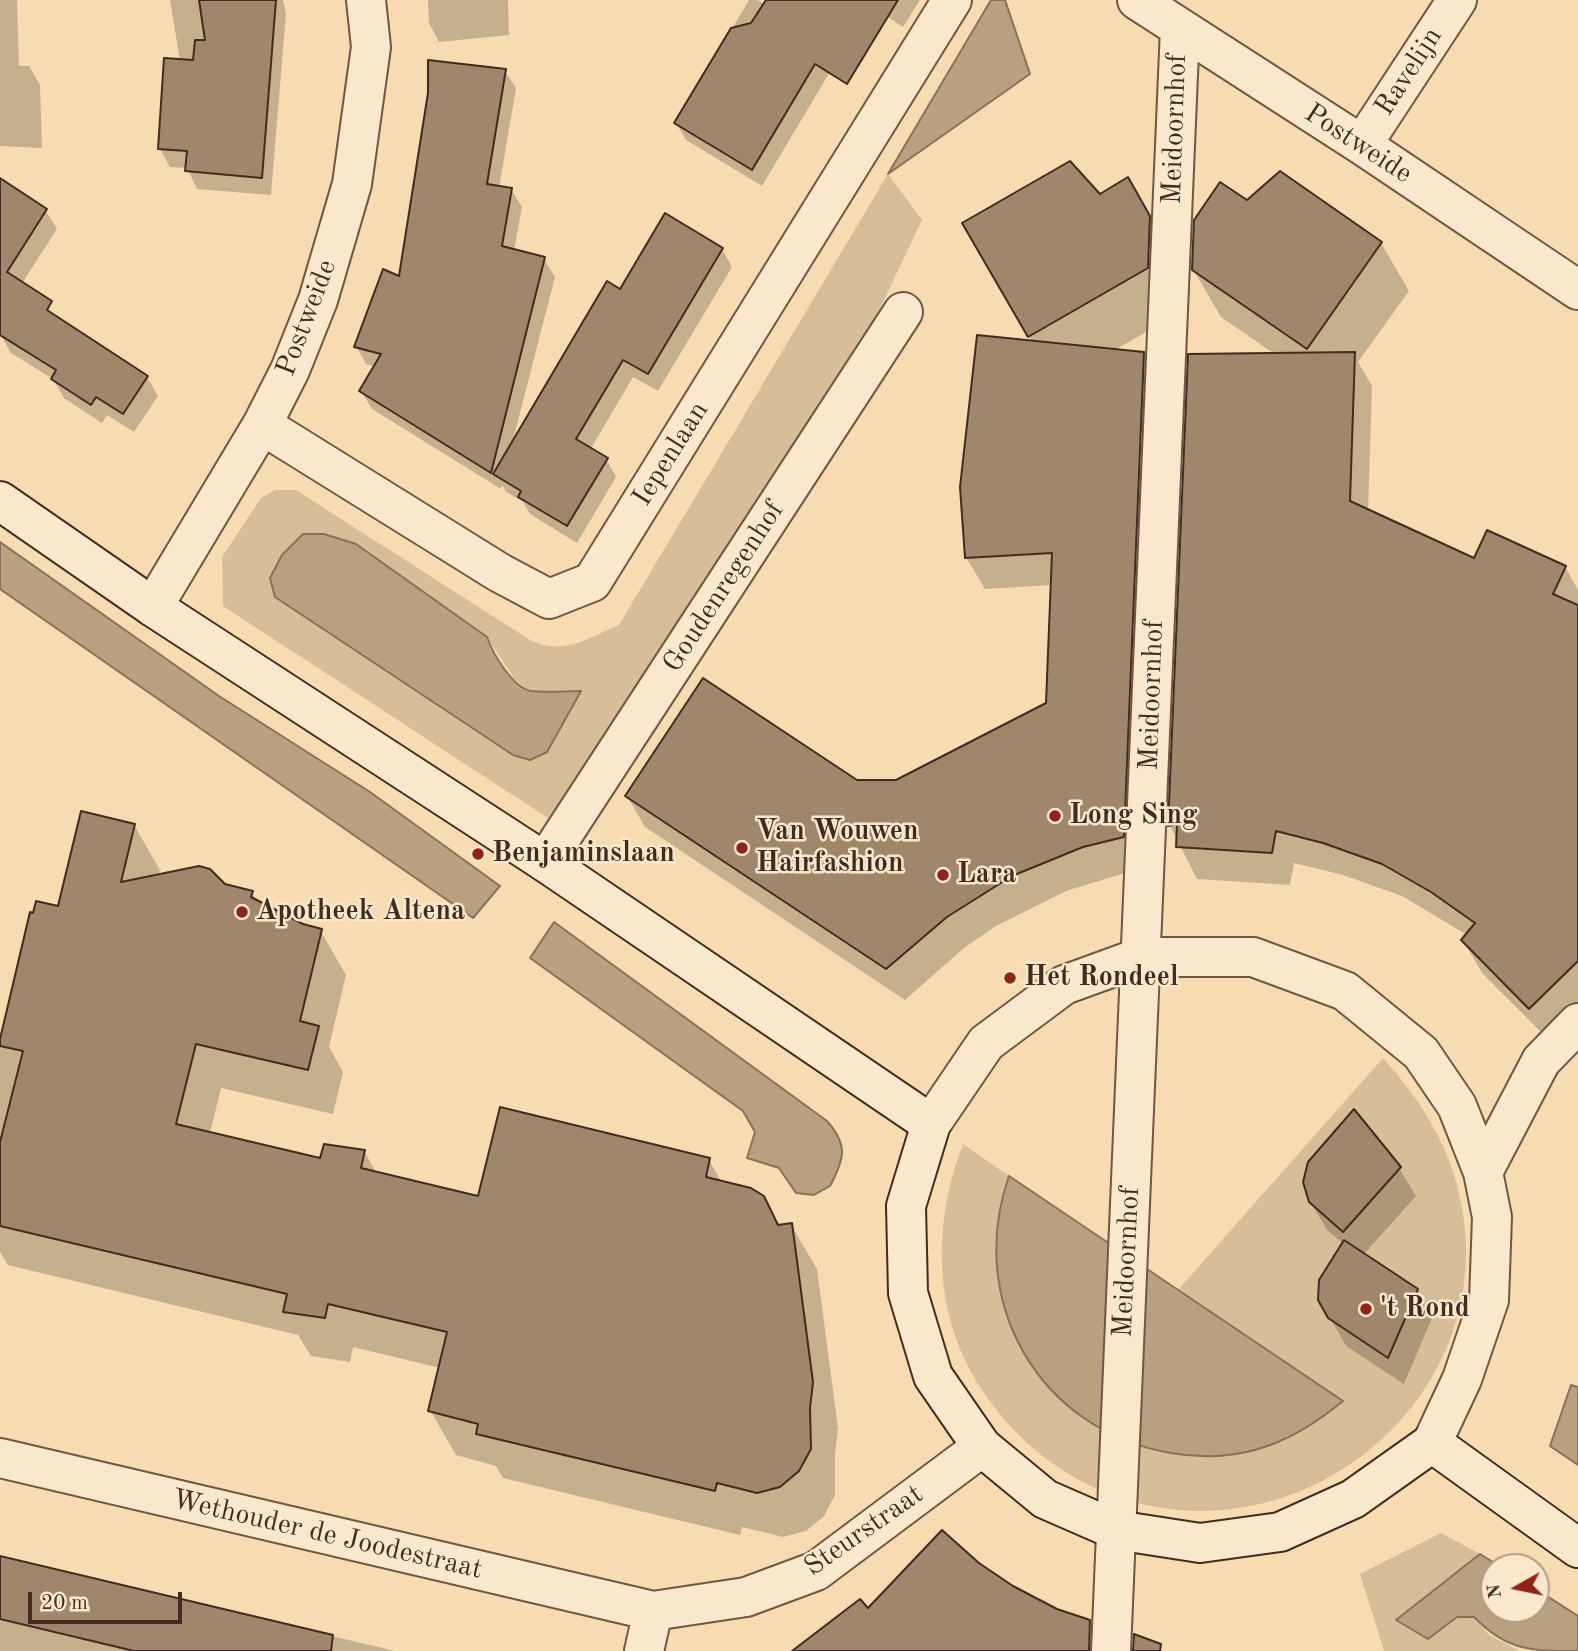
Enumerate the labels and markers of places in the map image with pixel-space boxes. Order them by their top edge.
place label: Long Sing [1069,799,1198,833]
marker: Long Sing [1047,808,1063,824]
place label: Van Wouwen Hairfashion [756,815,918,881]
place label: Benjaminslaan [492,837,675,871]
marker: Van Wouwen Hairfashion [734,840,750,856]
marker: Benjaminslaan [470,846,486,862]
place label: Lara [957,858,1016,892]
marker: Lara [935,867,951,883]
place label: Apotheek Altena [256,895,465,929]
marker: Apotheek Altena [234,904,250,920]
place label: Het Rondeel [1024,961,1179,995]
marker: Het Rondeel [1002,970,1018,986]
place label: 't Rond [1380,1292,1470,1326]
marker: 't Rond [1358,1301,1374,1317]

